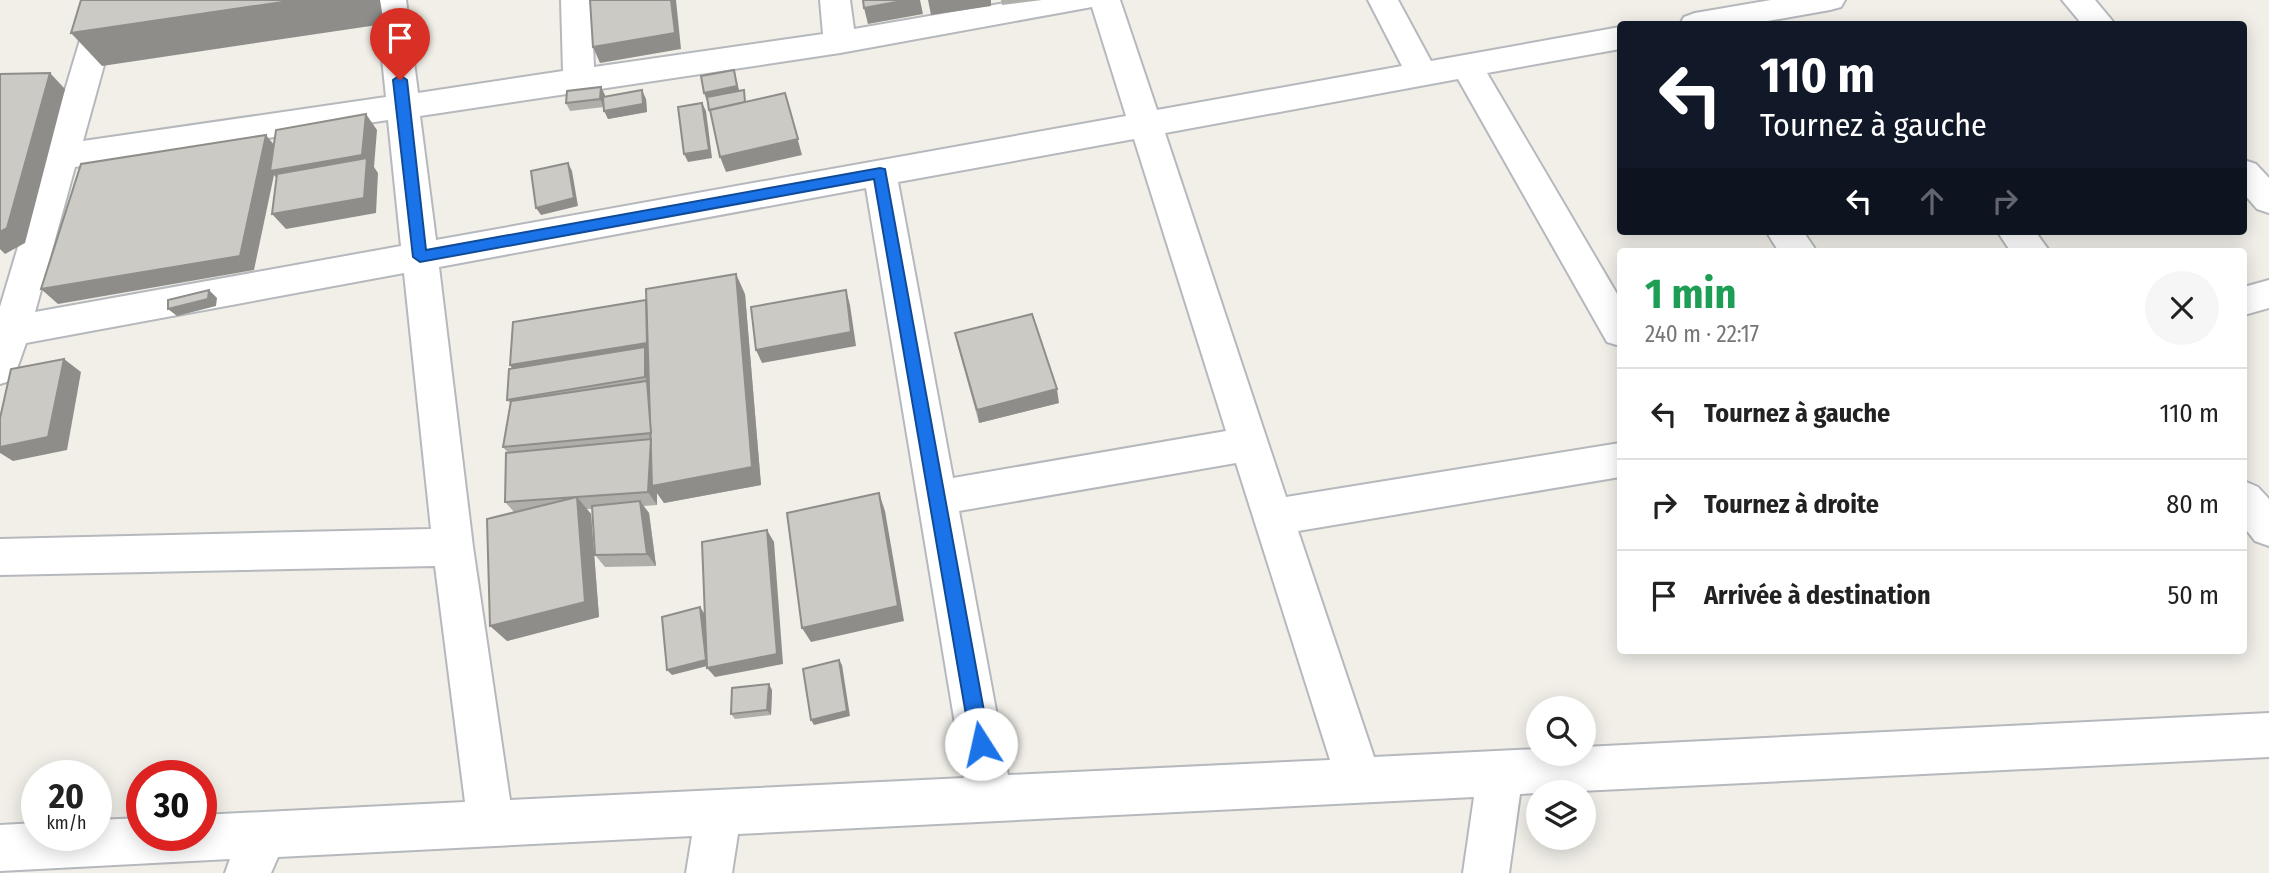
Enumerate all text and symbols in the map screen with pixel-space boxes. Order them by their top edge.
pin [370,8,430,80]
icon: arrive [381,19,419,57]
text: 110 m [1760,46,1875,105]
icon: left [1645,49,1736,140]
text: Tournez à gauche [1760,106,1987,144]
icon: left [1840,182,1878,220]
icon: ahead [1913,182,1951,220]
icon: right [1986,182,2024,220]
text: 1 min [1645,269,1736,319]
button: close [2145,271,2219,345]
text: 240 m · 22:17 [1645,320,1759,348]
icon: left [1645,395,1683,433]
text: Tournez à gauche [1704,398,1890,429]
text: 110 m [2159,398,2219,429]
icon: right [1645,486,1683,524]
text: Tournez à droite [1704,489,1879,520]
text: 80 m [2166,489,2219,520]
icon: arrive [1645,577,1683,615]
text: Arrivée à destination [1704,580,1931,611]
text: 50 m [2167,580,2219,611]
map controls [1526,696,1596,850]
button: search [1526,696,1596,766]
position arrow [944,707,1018,781]
speed limit sign: 30 [126,760,217,851]
text: 20 [49,775,84,817]
button: layers [1526,780,1596,850]
text: km/h [46,812,87,834]

